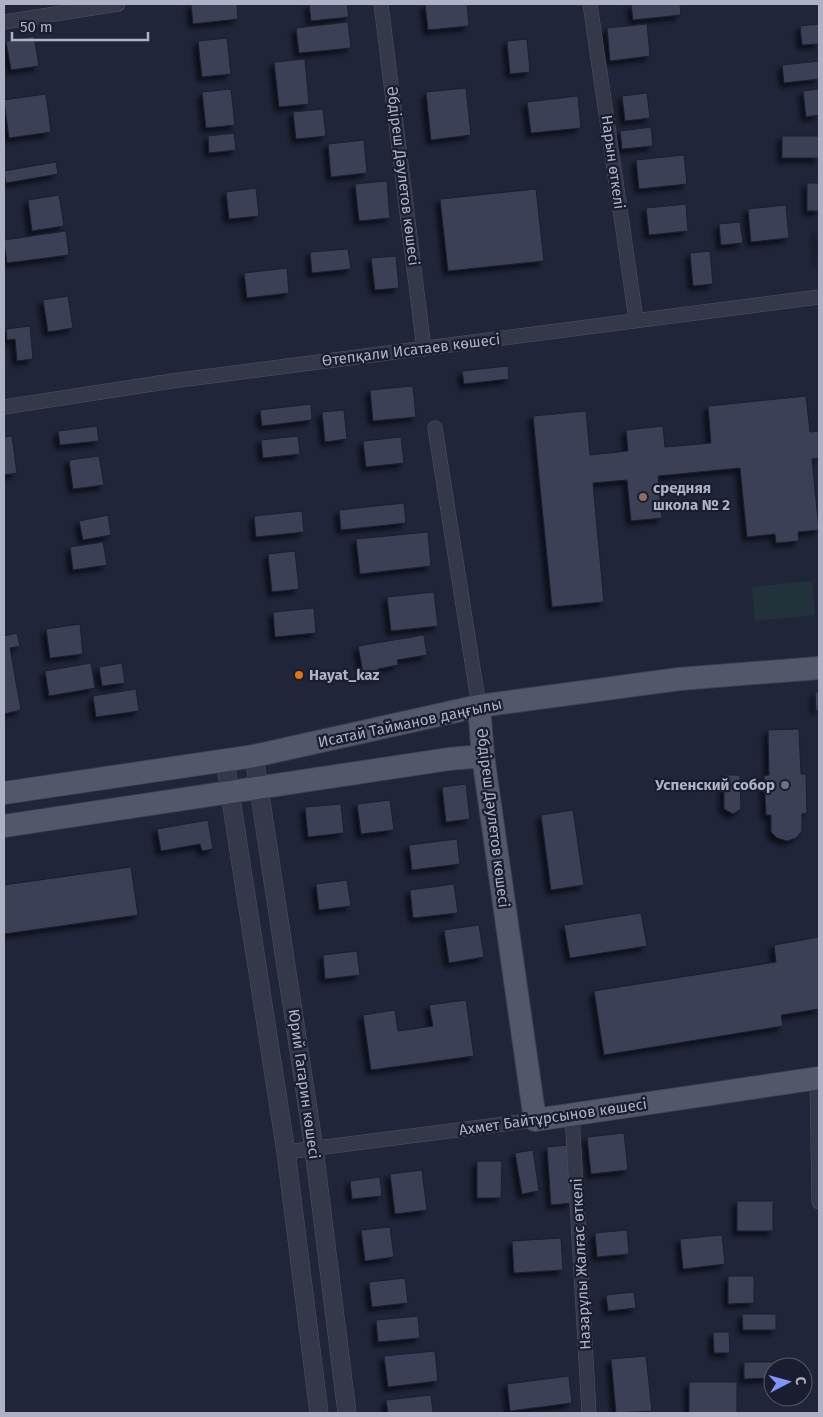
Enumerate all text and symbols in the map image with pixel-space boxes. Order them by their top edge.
scale bar [12,10,149,42]
text: 50 m [20,18,53,36]
street label: Әбдіреш Дәулетов көшесі [383,85,423,267]
street label: Нарын өткелі [597,114,629,210]
street label: Өтепқали Исатаев көшесі [321,330,501,370]
place label: cредняя школа № 2 [653,479,730,514]
marker: cредняя школа № 2 [637,491,649,503]
place label: Hayat_kaz [309,666,380,684]
marker: Hayat_kaz [293,669,305,681]
street label: Исатай Тайманов даңғылы [316,695,504,751]
street label: Әбдіреш Дәулетов көшесі [473,727,513,909]
place label: Успенский собор [654,776,775,794]
marker: Успенский собор [779,779,791,791]
street label: Юрий Гагарин көшесі [285,1008,323,1160]
street label: Ахмет Байтұрсынов көшесі [458,1095,648,1139]
street label: Назарұлы Жалғас өткелі [568,1178,594,1350]
north arrow [763,1357,813,1407]
text: С [792,1376,809,1386]

